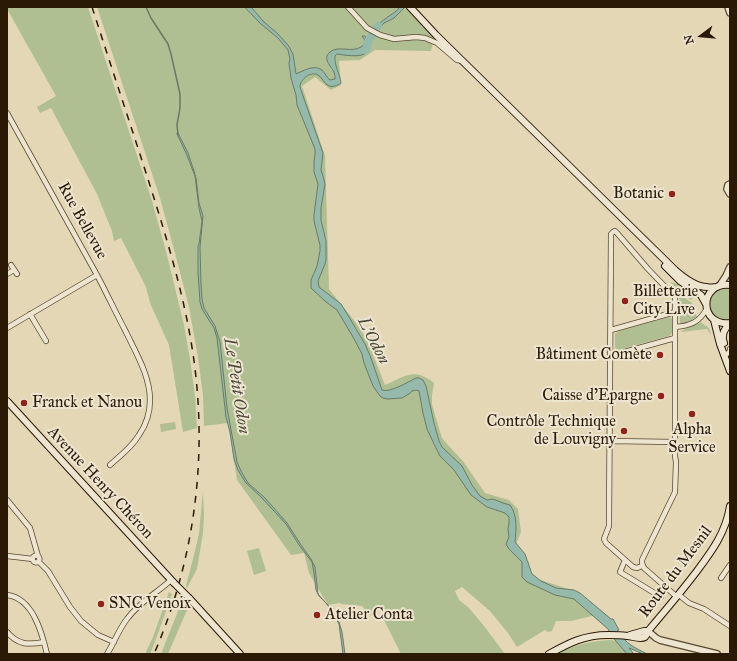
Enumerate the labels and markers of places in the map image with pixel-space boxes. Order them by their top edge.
place label: Botanic [613,184,664,204]
marker: Botanic [667,189,677,199]
place label: Billetterie City Live [633,282,698,320]
marker: Billetterie City Live [620,296,630,306]
place label: Bâtiment Comète [535,345,652,365]
marker: Bâtiment Comète [655,350,665,360]
place label: Caisse d'Epargne [542,386,653,406]
marker: Caisse d'Epargne [656,391,666,401]
place label: Franck et Nanou [32,393,142,413]
marker: Franck et Nanou [19,398,29,408]
marker: Alpha Service [687,409,697,419]
place label: Contrôle Technique de Louvigny [486,412,616,450]
place label: Alpha Service [668,420,716,458]
marker: Contrôle Technique de Louvigny [619,426,629,436]
place label: SNC Venoix [109,594,191,614]
marker: SNC Venoix [96,599,106,609]
place label: Atelier Conta [325,605,413,625]
marker: Atelier Conta [312,610,322,620]

